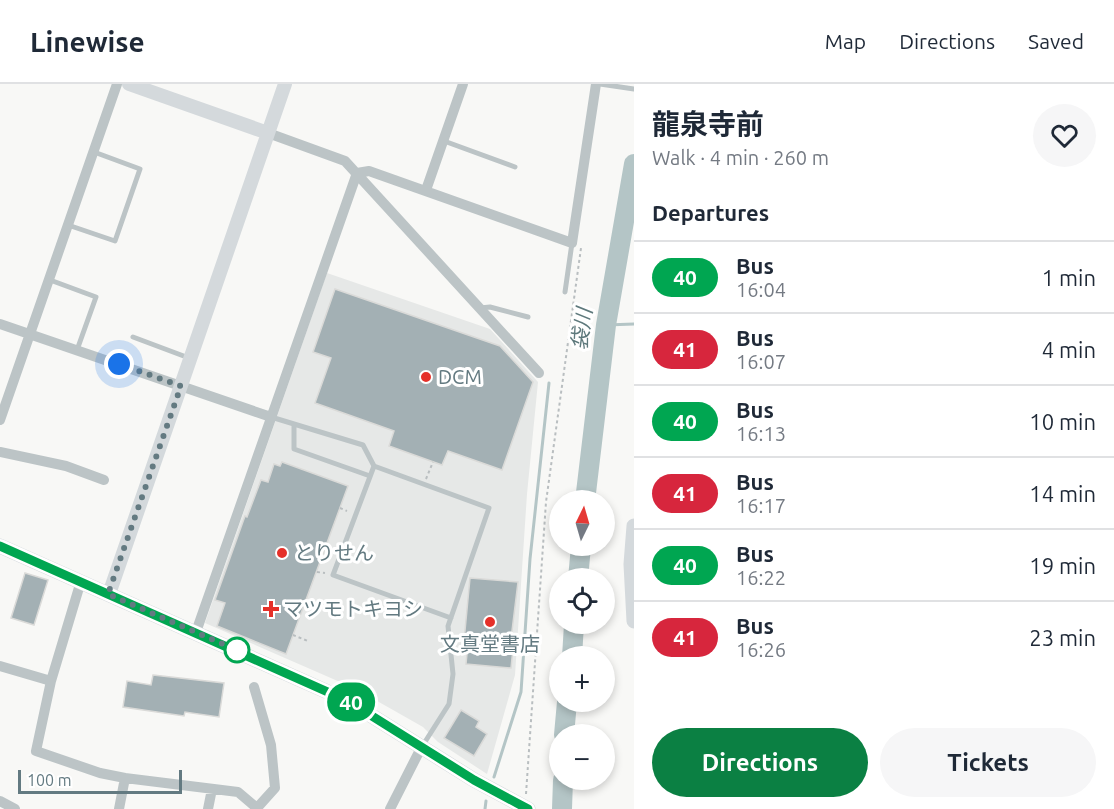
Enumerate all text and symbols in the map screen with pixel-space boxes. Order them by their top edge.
text: Linewise [30,26,145,57]
text: Map [825,29,866,53]
text: Directions [899,29,995,53]
text: Saved [1028,29,1084,53]
button: heart [1033,104,1096,167]
text: 龍泉寺前 [652,108,764,139]
text: Walk · 4 min · 260 m [652,146,829,169]
text: Departures [652,200,769,225]
text: Bus [736,253,774,278]
text: 40 [673,265,697,289]
text: 1 min [1042,265,1096,290]
text: 16:04 [736,278,786,301]
water label: 袋川 [566,304,596,351]
text: Bus [736,325,774,350]
text: 41 [673,337,697,361]
text: 4 min [1042,337,1096,362]
your location [104,349,134,379]
text: 16:07 [736,350,786,373]
place label: DCM [438,365,482,388]
marker: DCM [419,370,433,384]
text: Bus [736,397,774,422]
text: 40 [673,409,697,433]
text: 10 min [1029,409,1096,434]
text: 16:13 [736,422,786,445]
text: Bus [736,469,774,494]
text: 41 [673,481,697,505]
text: 14 min [1029,481,1096,506]
north arrow [549,490,615,556]
map controls [549,490,615,790]
text: 16:17 [736,494,786,517]
place label: とりせん [294,541,374,564]
text: Bus [736,541,774,566]
marker: とりせん [275,546,289,560]
text: 40 [673,553,697,577]
text: 19 min [1029,553,1096,578]
text: 16:22 [736,566,786,589]
button: locate [549,568,615,634]
place label: マツモトキヨシ [283,597,423,620]
marker: マツモトキヨシ [264,602,278,616]
text: Bus [736,613,774,638]
marker: 文真堂書店 [483,615,497,629]
text: 41 [673,625,697,649]
text: 23 min [1029,625,1096,650]
place label: 文真堂書店 [440,632,540,655]
unlabelled marker [224,637,250,663]
text: 16:26 [736,638,786,661]
button: + [549,646,615,712]
line badge: 40 [324,682,378,722]
text: 40 [339,690,363,714]
button: − [549,724,615,790]
button: Directions [652,728,868,797]
button: Tickets [880,728,1096,797]
scale bar [18,767,182,794]
text: 100 m [27,771,72,789]

